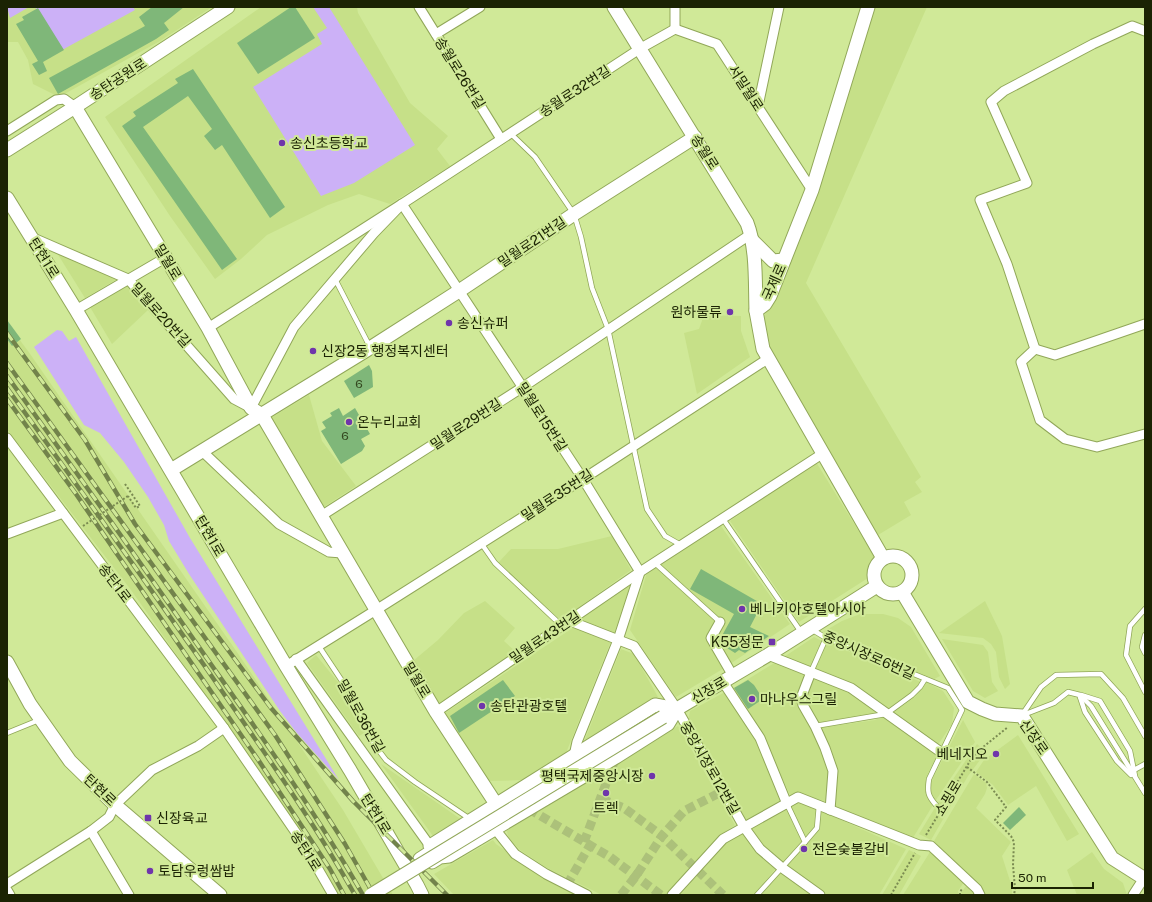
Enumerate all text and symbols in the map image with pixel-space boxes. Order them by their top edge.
street label: 송월로26번길 [432,34,488,112]
street label: 송탄공원로 [87,55,149,103]
street label: 송월로32번길 [536,62,614,120]
street label: 서밀월로 [725,62,767,114]
street label: 송월로 [688,131,722,173]
place label: 송신초등학교 [290,135,367,151]
marker: 송신초등학교 [277,138,287,148]
street label: 밀월로21번길 [495,213,569,271]
street label: 탄현1로 [25,235,63,281]
street label: 밀월로 [151,241,185,283]
street label: 국제로 [759,261,789,303]
street label: 밀월로20번길 [128,279,194,351]
place label: 원하물류 [670,304,722,320]
marker: 원하물류 [725,307,735,317]
place label: 송신슈퍼 [457,315,509,331]
marker: 송신슈퍼 [444,318,454,328]
place label: 신장2동 행정복지센터 [321,343,449,359]
marker: 신장2동 행정복지센터 [308,346,318,356]
house number: 6 [355,377,363,391]
street label: 밀월로15번길 [514,379,570,455]
street label: 밀월로29번길 [427,395,505,453]
place label: 온누리교회 [357,414,421,430]
marker: 온누리교회 [344,417,354,427]
house number: 6 [341,429,349,443]
street label: 밀월로35번길 [518,466,596,524]
street label: 탄현1로 [192,513,228,559]
street label: 송탄1로 [95,560,135,606]
place label: 베니키아호텔아시아 [750,601,866,617]
marker: 베니키아호텔아시아 [737,604,747,614]
street label: 밀월로43번길 [507,607,583,667]
street label: 중앙시장로6번길 [821,628,917,682]
place label: K55정문 [711,634,764,650]
marker: K55정문 [767,637,777,647]
street label: 밀월로 [400,659,434,701]
street label: 신장로 [688,673,730,707]
street label: 밀월로36번길 [334,676,388,756]
place label: 마나우스그릴 [760,691,837,707]
marker: 마나우스그릴 [747,694,757,704]
place label: 송탄관광호텔 [490,698,567,714]
marker: 송탄관광호텔 [477,701,487,711]
street label: 신장로 [1016,717,1052,758]
street label: 중앙시장로12번길 [677,719,743,817]
place label: 베네지오 [936,746,988,762]
marker: 베네지오 [991,749,1001,759]
place label: 평택국제중앙시장 [541,768,644,784]
street label: 탄현로 [81,771,120,809]
marker: 평택국제중앙시장 [647,771,657,781]
street label: 쇼핑로 [931,777,965,819]
marker: 트렉 [601,788,611,798]
street label: 탄현1로 [358,791,394,837]
place label: 트렉 [593,800,619,816]
place label: 신장육교 [156,810,208,826]
marker: 신장육교 [143,813,153,823]
street label: 송탄1로 [287,828,325,874]
place label: 전은숮불갈비 [812,841,889,857]
marker: 전은숮불갈비 [799,844,809,854]
place label: 토담우렁쌈밥 [158,863,235,879]
scale bar [1012,864,1093,890]
marker: 토담우렁쌈밥 [145,866,155,876]
text: 50 m [1018,871,1046,885]

